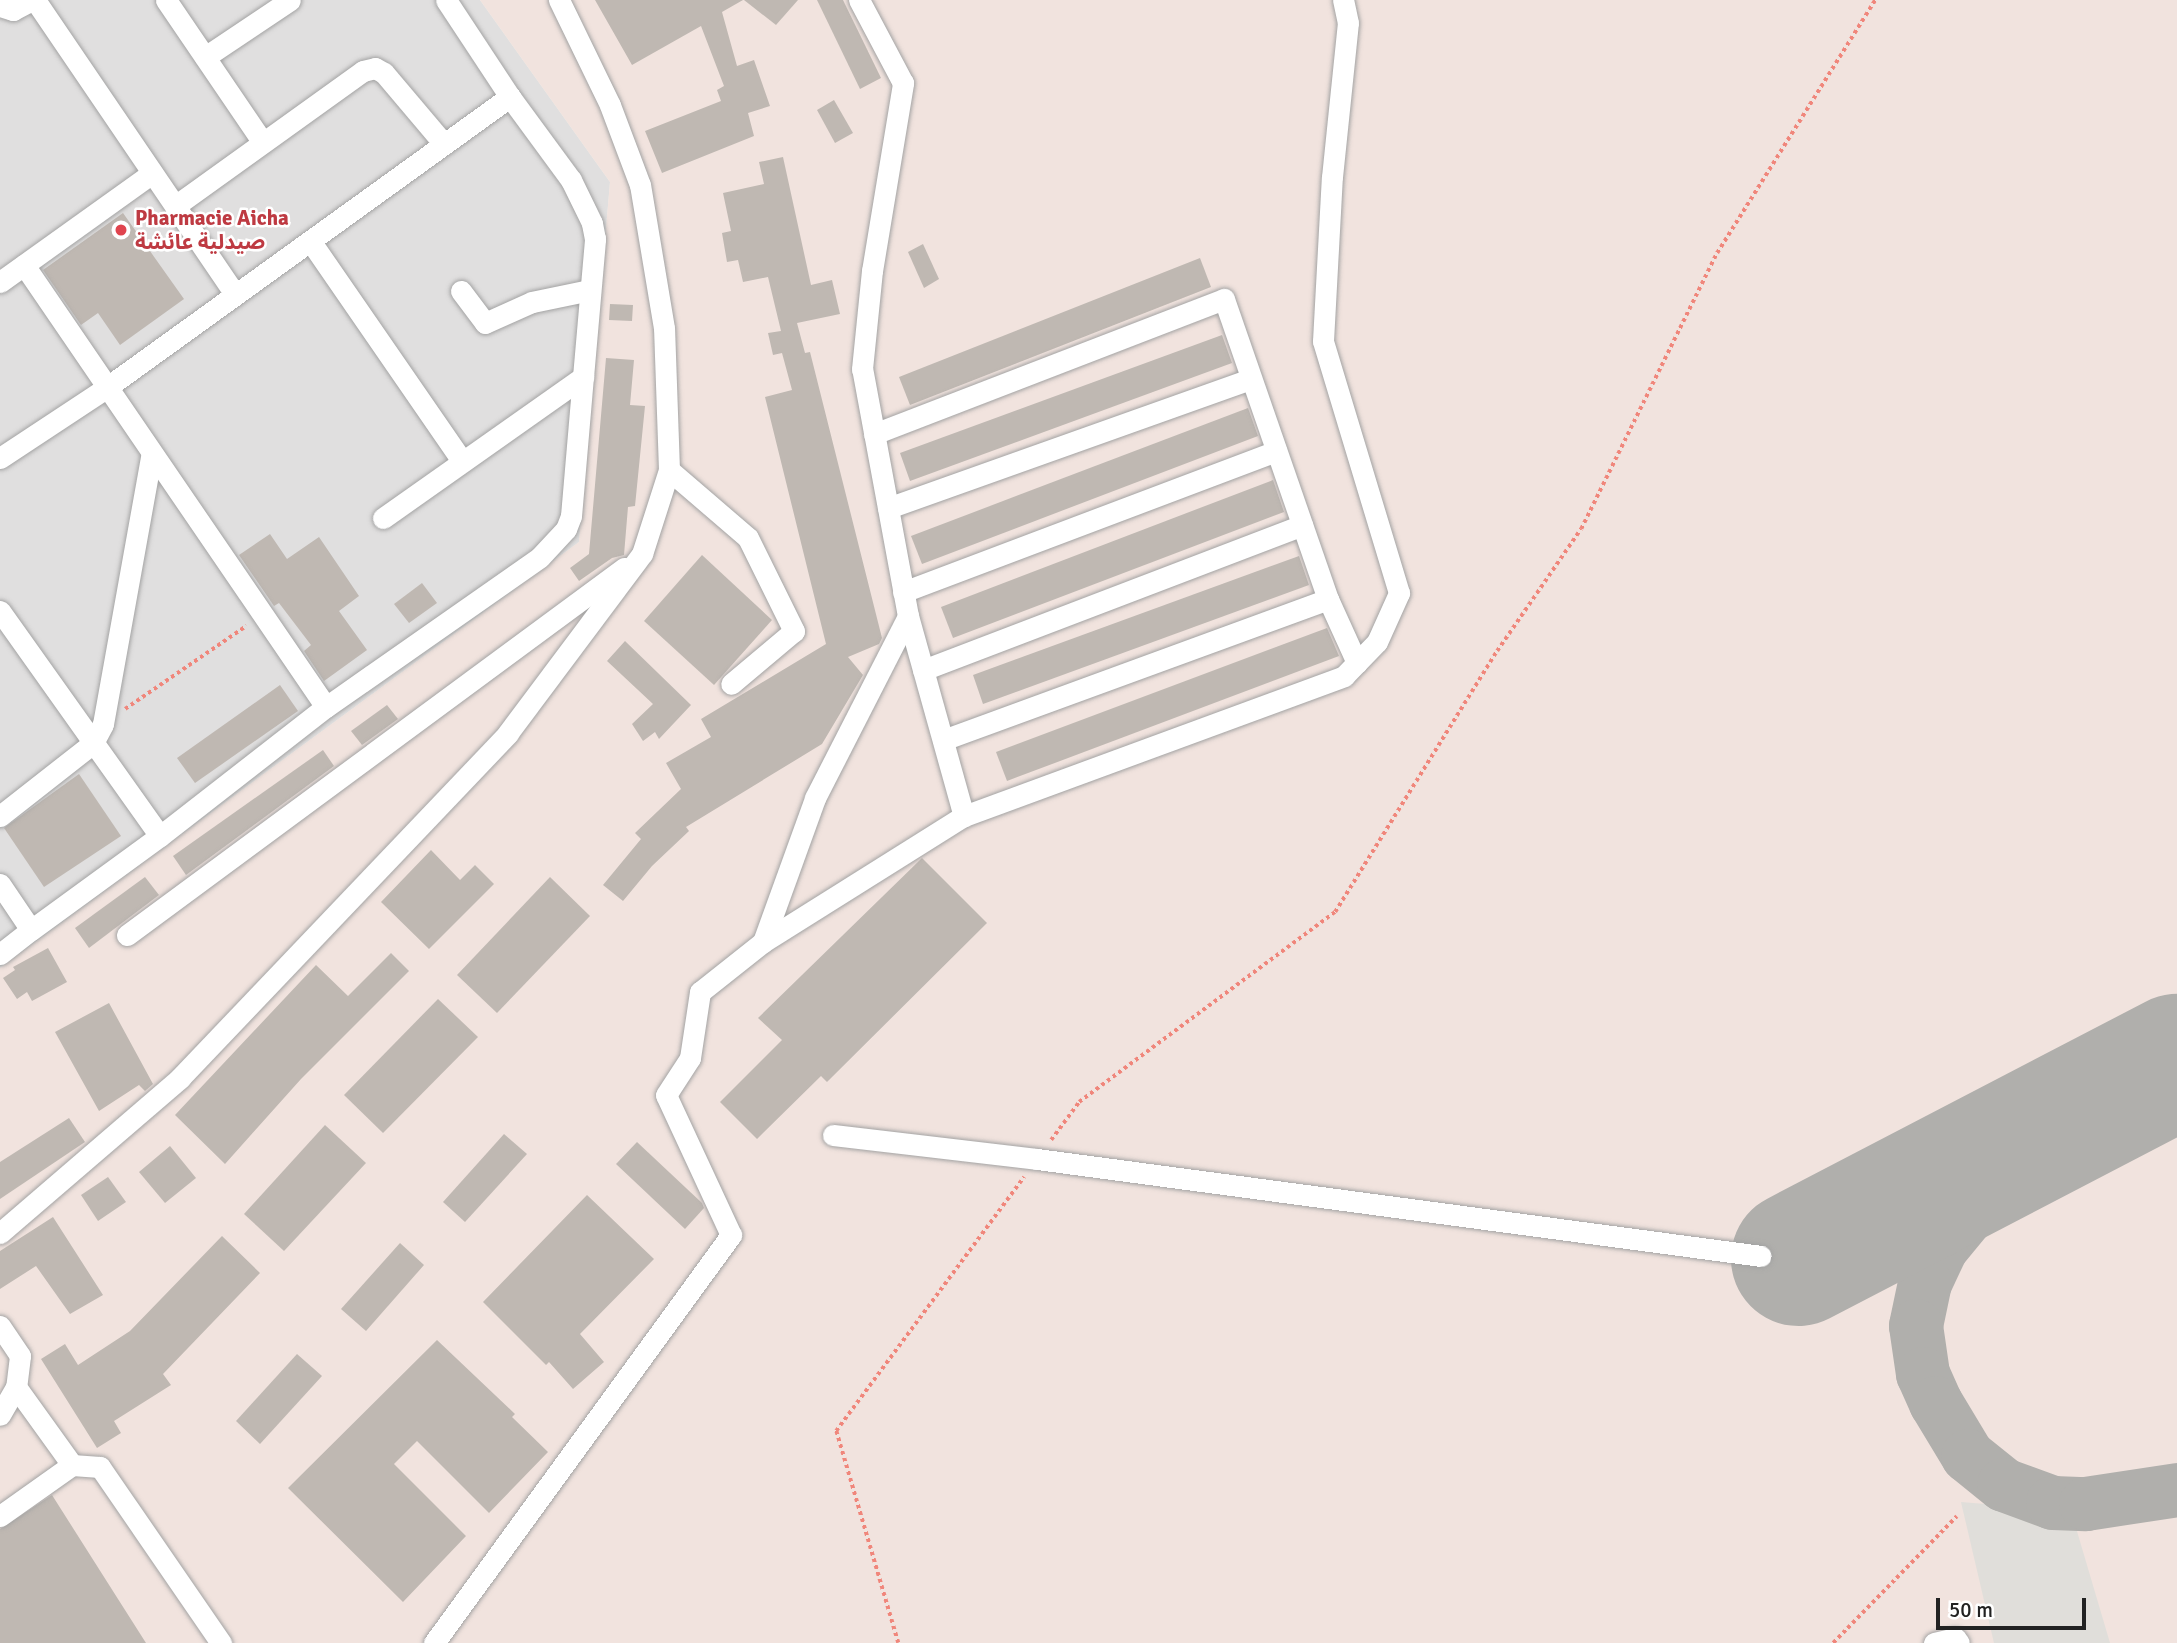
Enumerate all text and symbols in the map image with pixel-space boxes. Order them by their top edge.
place label: Pharmacie Aicha صيدلية عائشة [135,205,289,255]
marker: Pharmacie Aicha صيدلية عائشة [113,222,129,238]
scale bar [1939,1584,2090,1628]
text: 50 m [1949,1597,1993,1623]

